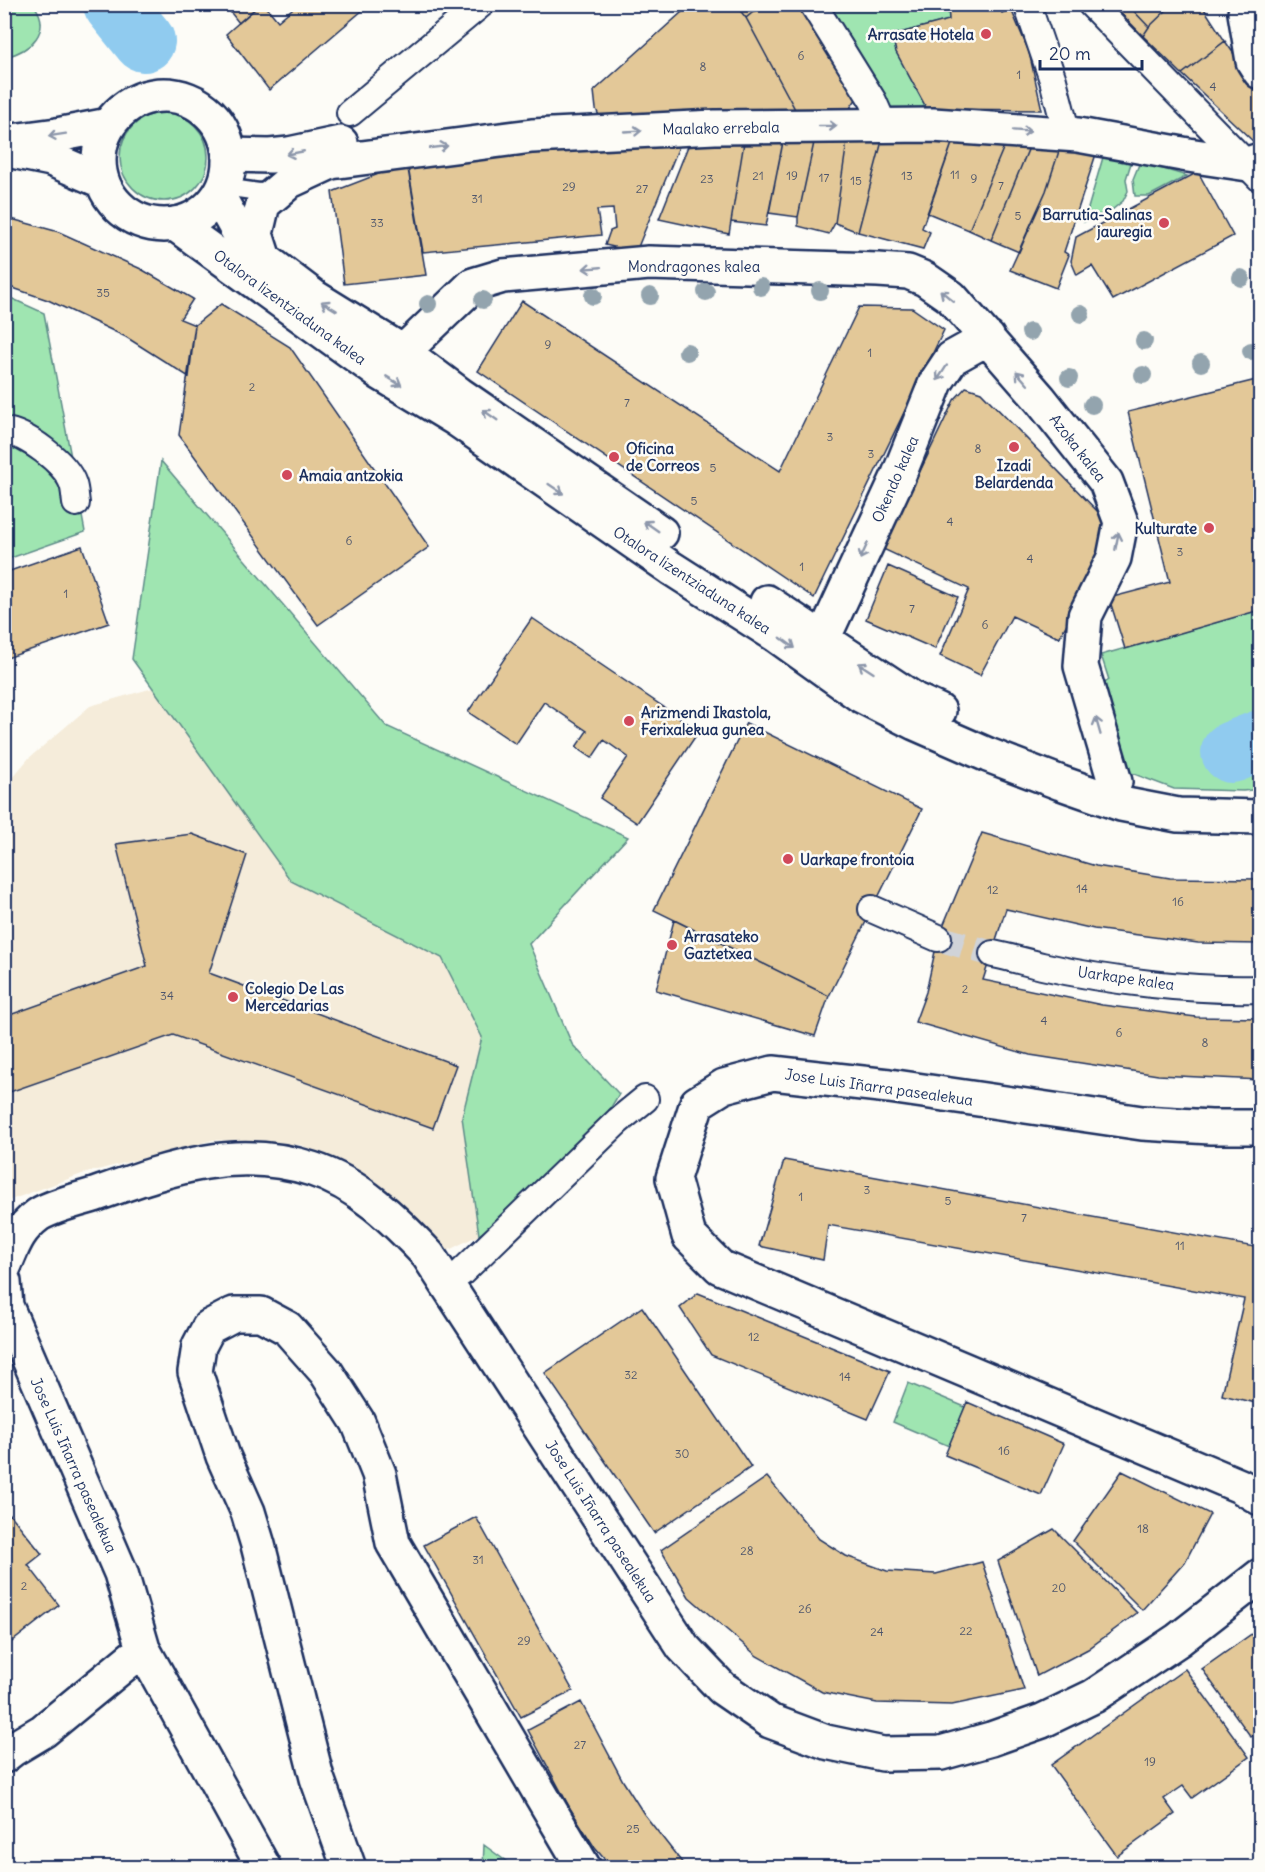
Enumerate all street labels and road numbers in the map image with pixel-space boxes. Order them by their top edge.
street label: Maalako errebala [662,117,780,139]
street label: Otalora lizentziaduna kalea [210,245,370,369]
street label: Mondragones kalea [628,257,761,276]
street label: Azoka kalea [1046,410,1111,486]
street label: Okendo kalea [867,432,923,525]
street label: Otalora lizentziaduna kalea [610,522,775,638]
street label: Uarkape kalea [1077,962,1176,994]
street label: Jose Luis Iñarra pasealekua [784,1064,975,1110]
street label: Jose Luis Iñarra pasealekua [27,1374,121,1556]
street label: Jose Luis Iñarra pasealekua [541,1436,661,1606]

